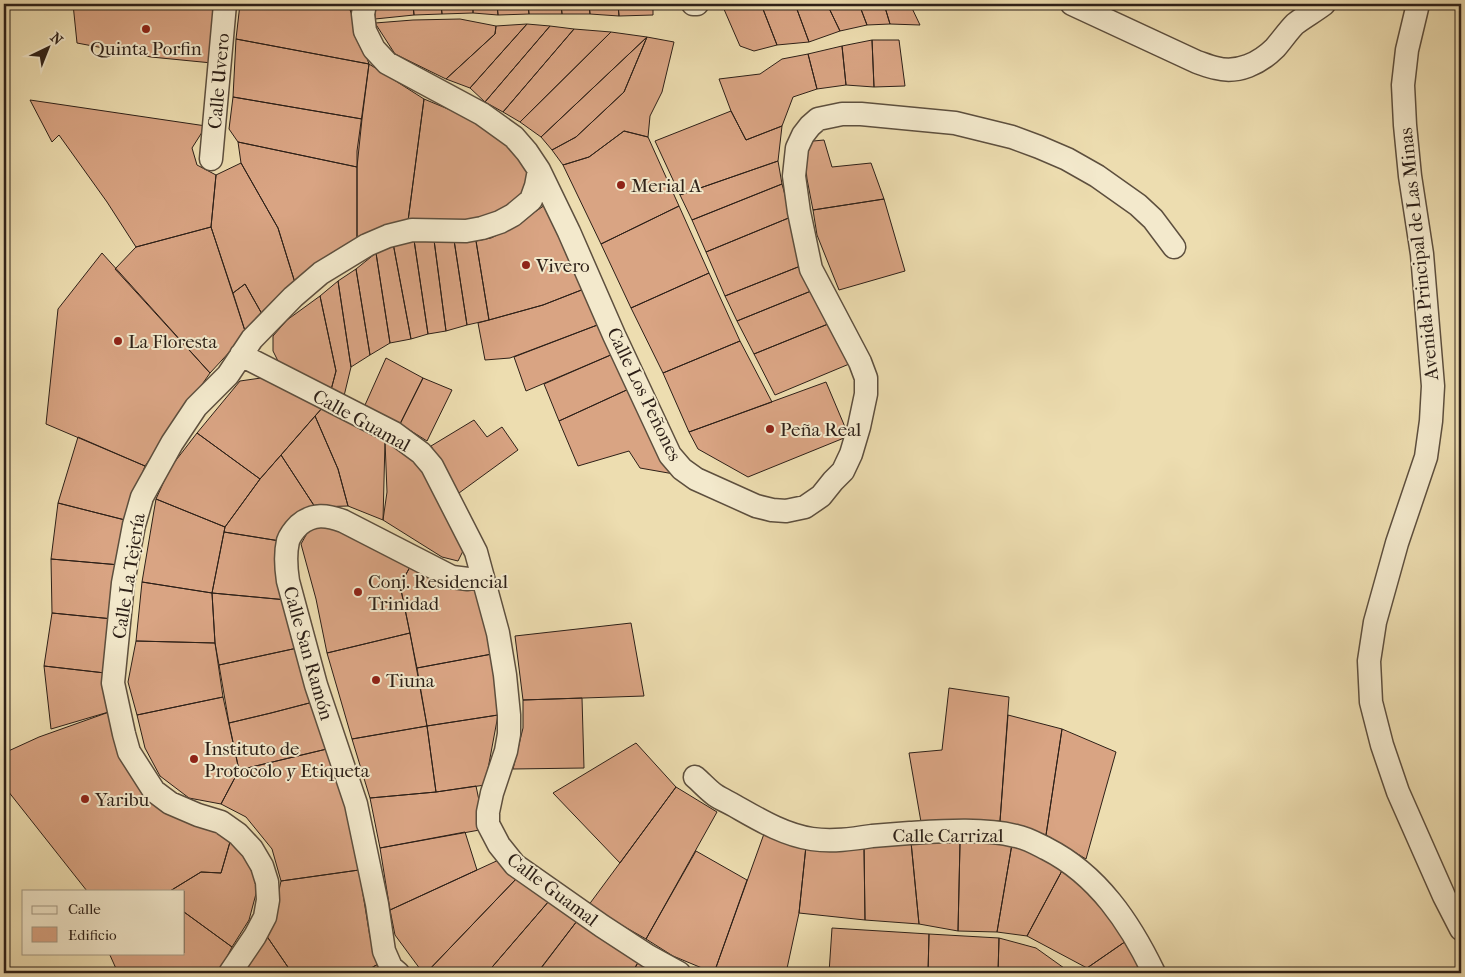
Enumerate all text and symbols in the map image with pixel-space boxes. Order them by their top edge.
north arrow [22,22,72,72]
marker: Quinta Porfin [140,23,152,35]
text: N [47,29,66,49]
street label: Calle Uvero [204,32,234,130]
place label: Quinta Porfin [90,38,202,60]
street label: Avenida Principal de Las Minas [1395,127,1443,382]
place label: Merial A [631,175,702,197]
marker: Merial A [615,179,627,191]
place label: Vivero [535,255,590,277]
marker: Vivero [520,259,532,271]
street label: Calle Los Peñones [602,324,686,465]
place label: La Floresta [128,331,218,353]
marker: La Floresta [112,335,124,347]
street label: Calle Guamal [309,385,414,457]
place label: Peña Real [780,419,861,441]
marker: Peña Real [764,423,776,435]
street label: Calle La Tejería [108,511,150,641]
place label: Conj. Residencial Trinidad [368,571,508,615]
street label: Calle San Ramón [278,584,338,723]
marker: Conj. Residencial Trinidad [352,586,364,598]
place label: Tiuna [386,670,435,692]
marker: Tiuna [370,674,382,686]
place label: Instituto de Protocolo y Etiqueta [204,738,370,782]
marker: Instituto de Protocolo y Etiqueta [188,753,200,765]
place label: Yaribu [94,789,150,811]
marker: Yaribu [79,793,91,805]
street label: Calle Carrizal [892,825,1004,847]
street label: Calle Guamal [503,848,602,931]
legend [22,890,185,954]
text: Calle [68,900,101,918]
text: Edificio [68,926,117,944]

